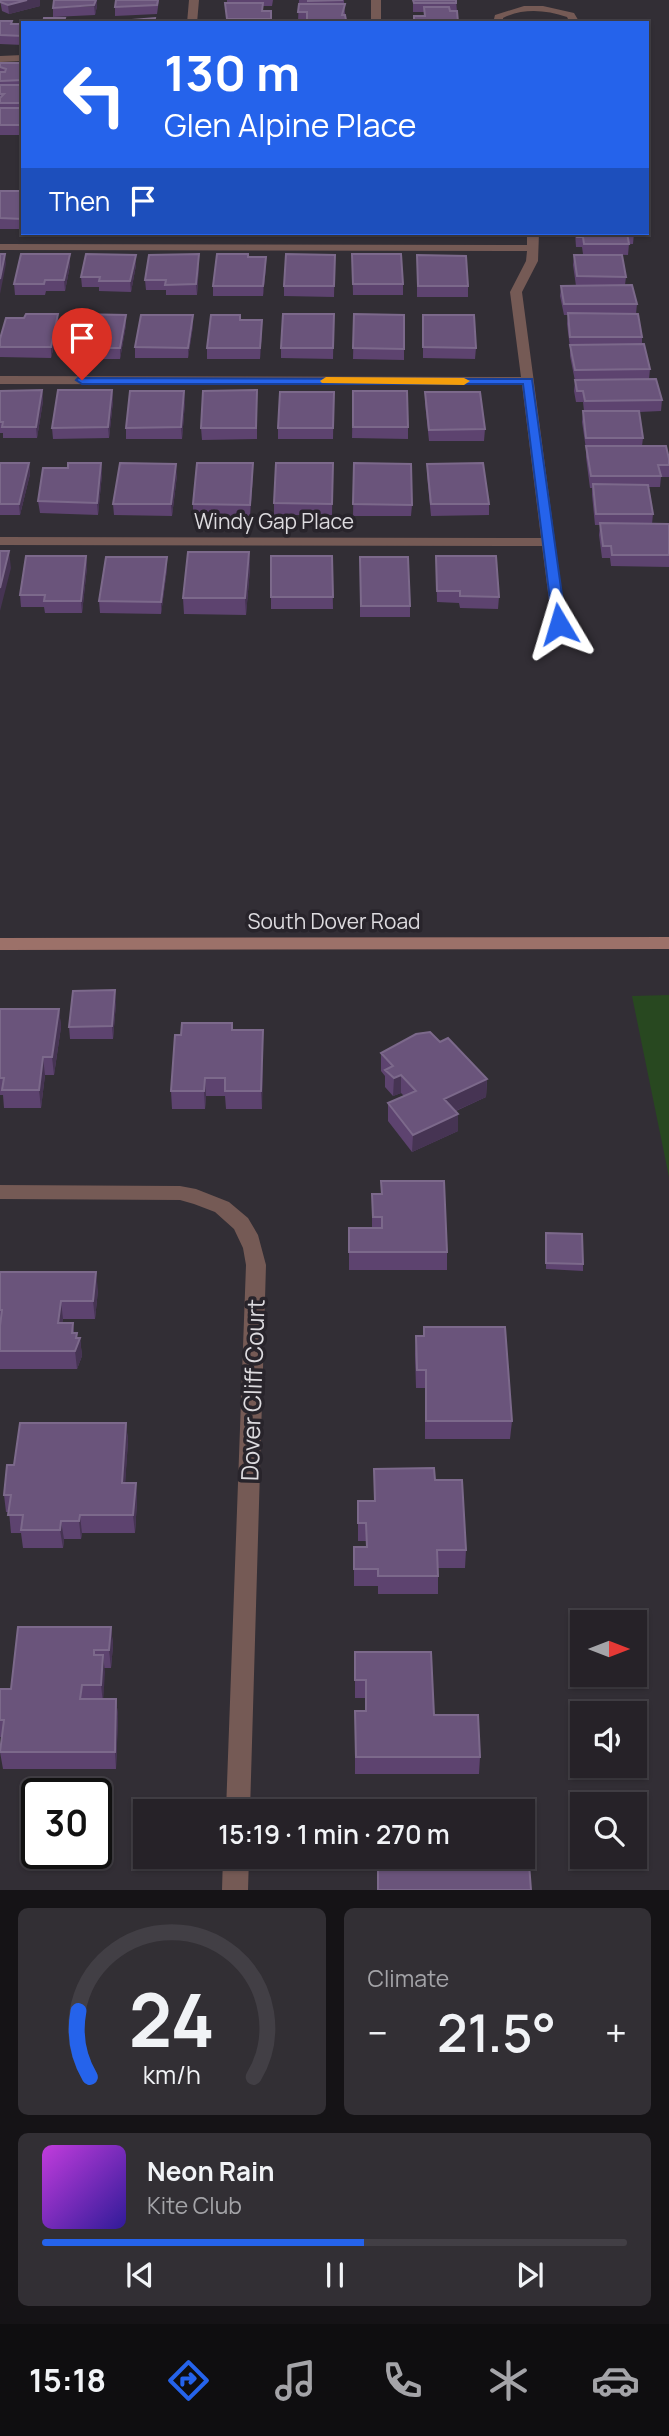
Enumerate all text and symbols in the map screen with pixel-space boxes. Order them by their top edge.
text: 130 m [164,39,300,106]
icon: left [49,49,140,140]
text: Glen Alpine Place [164,103,416,147]
icon: arrive [124,182,162,220]
text: Then [49,183,110,219]
pin [52,308,112,380]
icon: arrive [63,319,101,357]
street label: Windy Gap Place [194,507,354,535]
position arrow [522,587,596,661]
street label: South Dover Road [247,907,421,935]
street label: Dover Cliff Court [232,1298,272,1482]
north arrow [570,1610,648,1687]
map controls [570,1610,647,1869]
button: sound [570,1701,647,1778]
speed limit sign: 30 [21,1778,112,1869]
button: search [570,1792,647,1869]
text: 15:19 · 1 min · 270 m [218,1816,450,1852]
text: Climate [368,1962,449,1994]
text: 24 [129,1970,215,2070]
text: 21.5° [437,1997,556,2068]
text: − [368,2006,388,2058]
text: + [605,2006,627,2058]
text: km/h [143,2057,201,2092]
text: Neon Rain [147,2153,275,2189]
text: Kite Club [147,2189,242,2221]
icon: previous [121,2256,159,2294]
icon: pause [316,2256,354,2294]
icon: next [511,2256,549,2294]
icon: directions [164,2356,213,2405]
icon: music [271,2356,320,2405]
icon: phone [378,2356,427,2405]
icon: climate [484,2356,533,2405]
icon: car [591,2356,640,2405]
text: 15:18 [29,2358,106,2402]

